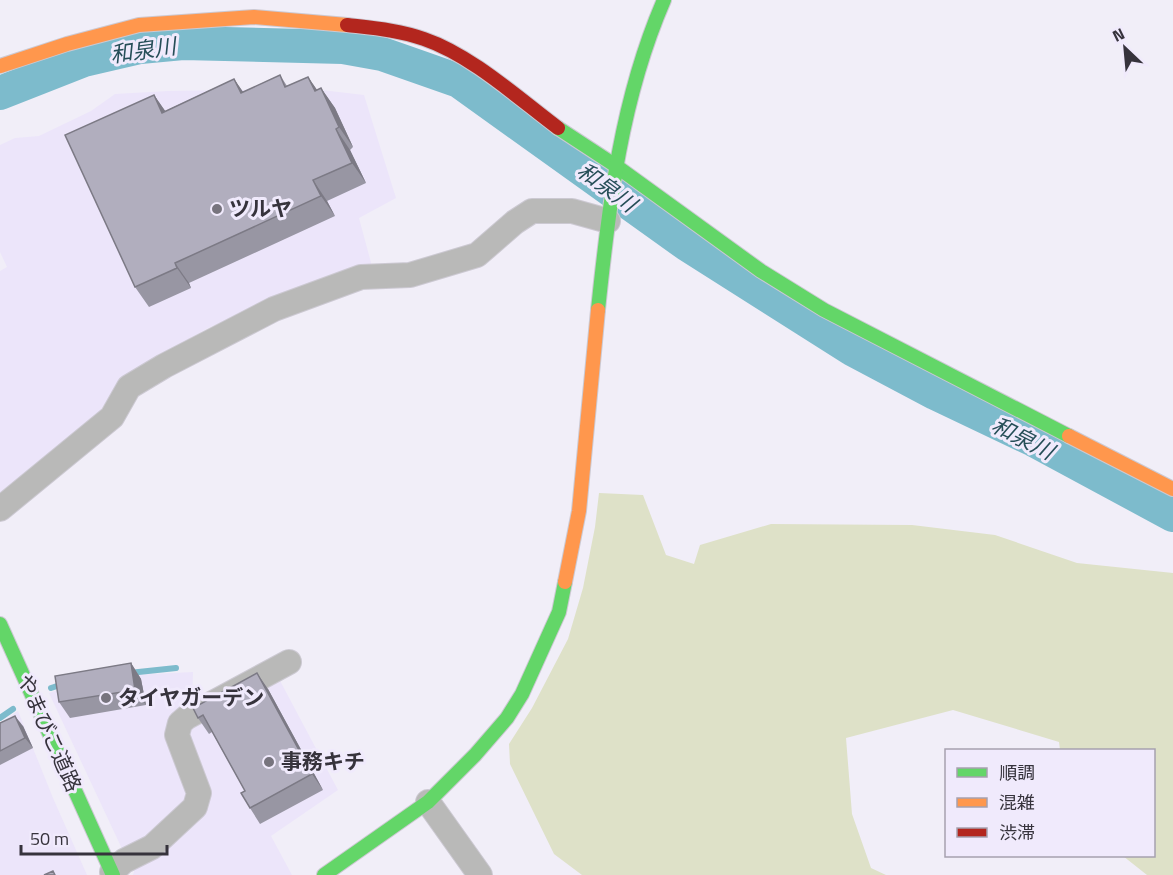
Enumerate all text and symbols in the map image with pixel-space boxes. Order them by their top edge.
north arrow [1095,18,1155,78]
text: N [1108,21,1129,48]
water label: 和泉川 [108,28,180,71]
water label: 和泉川 [570,154,645,221]
place label: ツルヤ [229,192,292,224]
marker: ツルヤ [210,202,224,216]
water label: 和泉川 [986,408,1062,469]
street label: やまびこ道路 [10,669,90,797]
place label: タイヤガーデン [118,681,264,713]
marker: タイヤガーデン [99,691,113,705]
place label: 事務キチ [281,745,365,777]
legend [945,749,1155,857]
marker: 事務キチ [262,755,276,769]
text: 順調 [999,759,1035,786]
text: 混雑 [999,789,1035,816]
scale bar [21,818,166,856]
text: 渋滞 [999,819,1035,846]
text: 50 m [30,825,69,852]

